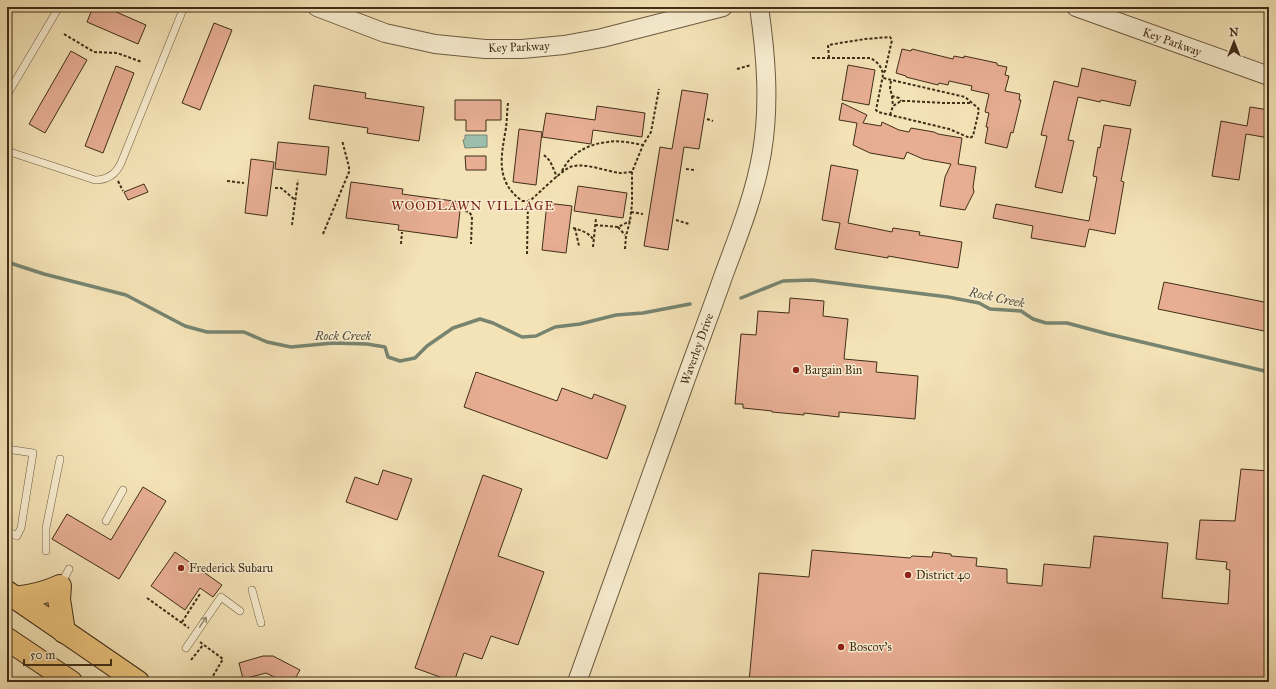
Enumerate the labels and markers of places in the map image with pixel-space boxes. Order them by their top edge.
place label: Bargain Bin [804,363,863,378]
marker: Bargain Bin [791,365,801,375]
place label: Frederick Subaru [189,561,274,575]
marker: Frederick Subaru [176,563,186,573]
place label: District 40 [916,568,971,582]
marker: District 40 [903,570,913,580]
place label: Boscov's [849,640,892,654]
marker: Boscov's [836,642,846,652]

